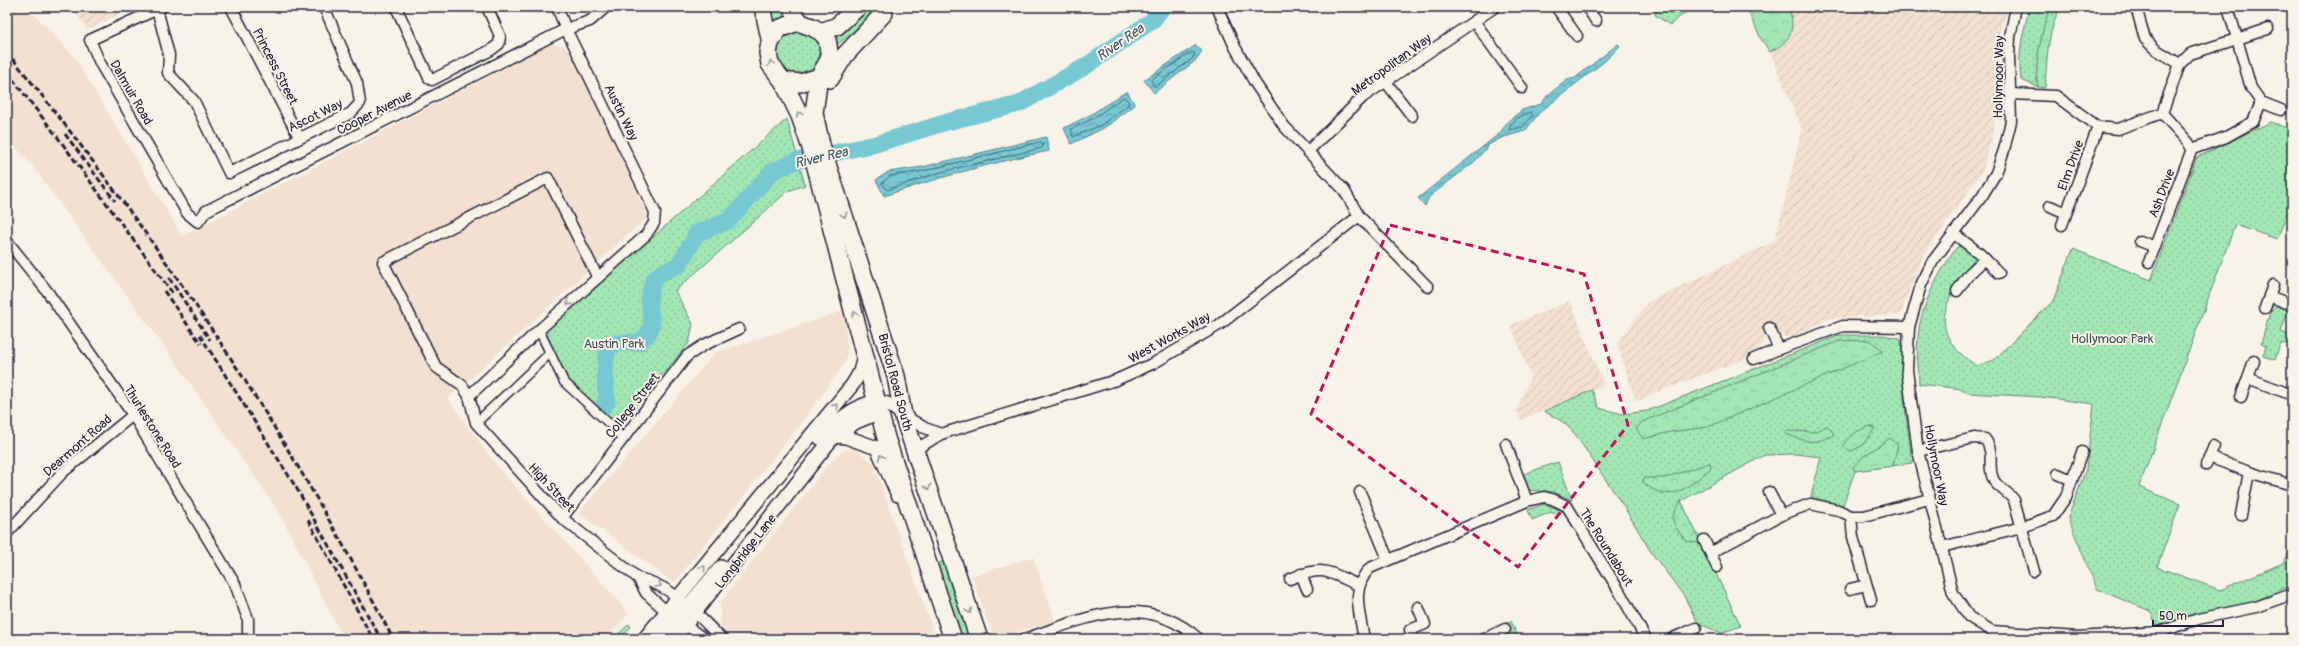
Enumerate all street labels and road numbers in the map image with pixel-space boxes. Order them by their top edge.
street label: Princess Street [249,25,302,108]
street label: Metropolitan Way [1349,30,1435,99]
street label: Hollymoor Way [1990,35,2008,118]
street label: Dalmuir Road [106,57,156,128]
street label: Austin Way [601,82,642,144]
street label: Cooper Avenue [334,87,415,139]
street label: Ascot Way [286,96,346,136]
street label: Elm Drive [2055,138,2088,193]
street label: Ash Drive [2145,166,2179,220]
street label: West Works Way [1126,309,1213,367]
street label: Bristol Road South [874,332,916,433]
street label: College Street [602,369,664,442]
street label: Thurlestone Road [120,382,184,471]
street label: Dearmont Road [40,412,115,480]
street label: Hollymoor Way [1920,423,1952,508]
street label: High Street [524,460,579,516]
street label: The Roundabout [1576,506,1637,590]
street label: Longbridge Lane [712,511,780,592]

